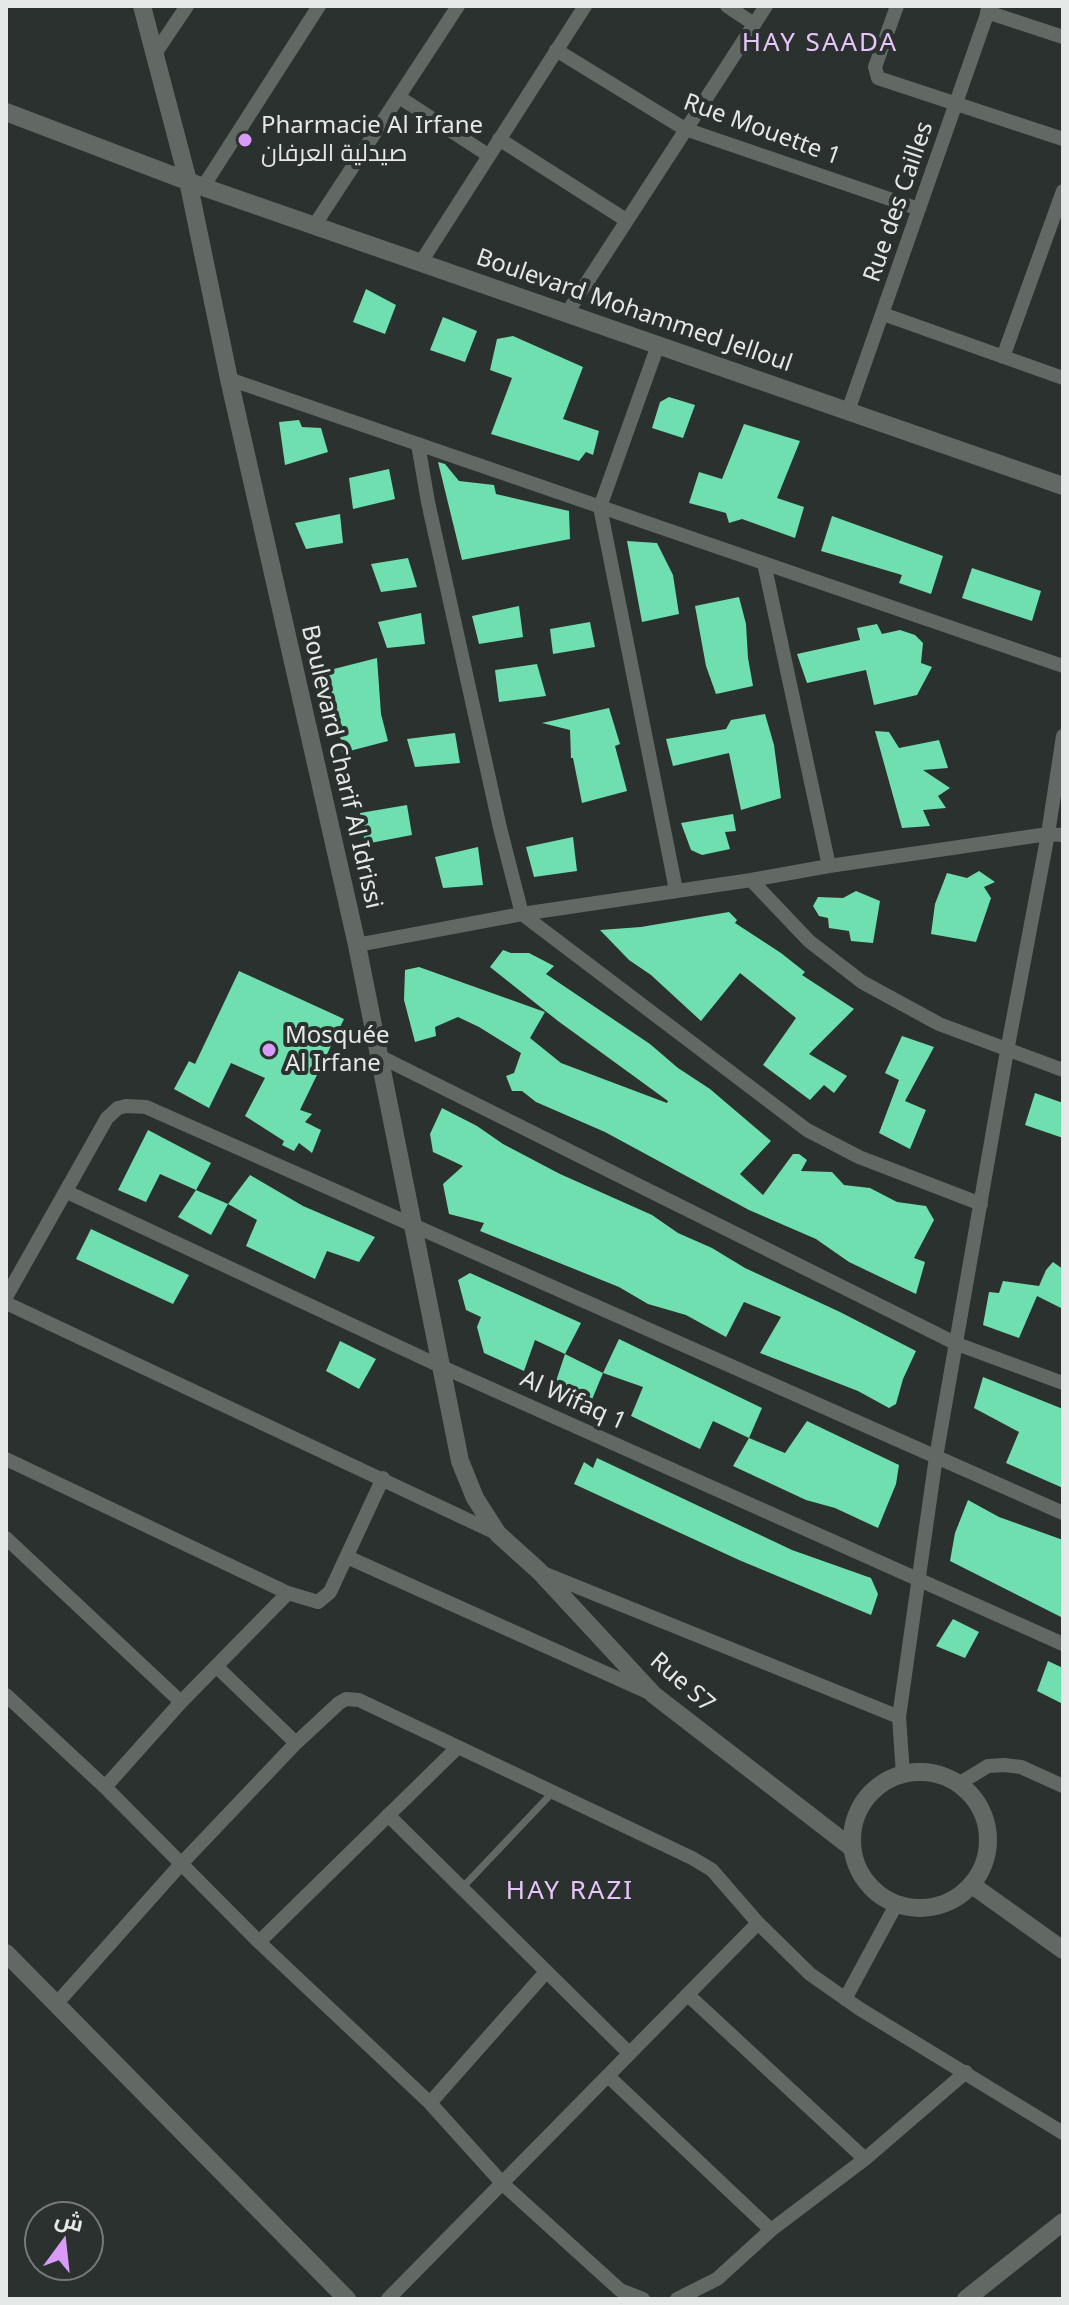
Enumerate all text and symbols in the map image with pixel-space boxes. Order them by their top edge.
district label: HAY SAADA [742,28,898,60]
street label: Rue Mouette 1 [680,88,844,172]
place label: Pharmacie Al Irfane صيدلية العرفان [261,112,483,168]
street label: Rue des Cailles [858,118,940,286]
marker: Pharmacie Al Irfane صيدلية العرفان [236,131,254,149]
street label: Boulevard Mohammed Jelloul [472,243,796,379]
street label: Boulevard Charif Al Idrissi [294,622,388,912]
place label: Mosquée Al Irfane [285,1022,389,1078]
marker: Mosquée Al Irfane [260,1041,278,1059]
street label: Al Wifaq 1 [516,1365,630,1437]
street label: Rue S7 [644,1647,720,1719]
district label: HAY RAZI [506,1876,634,1908]
north arrow [24,2201,104,2281]
text: ش [52,2202,87,2238]

